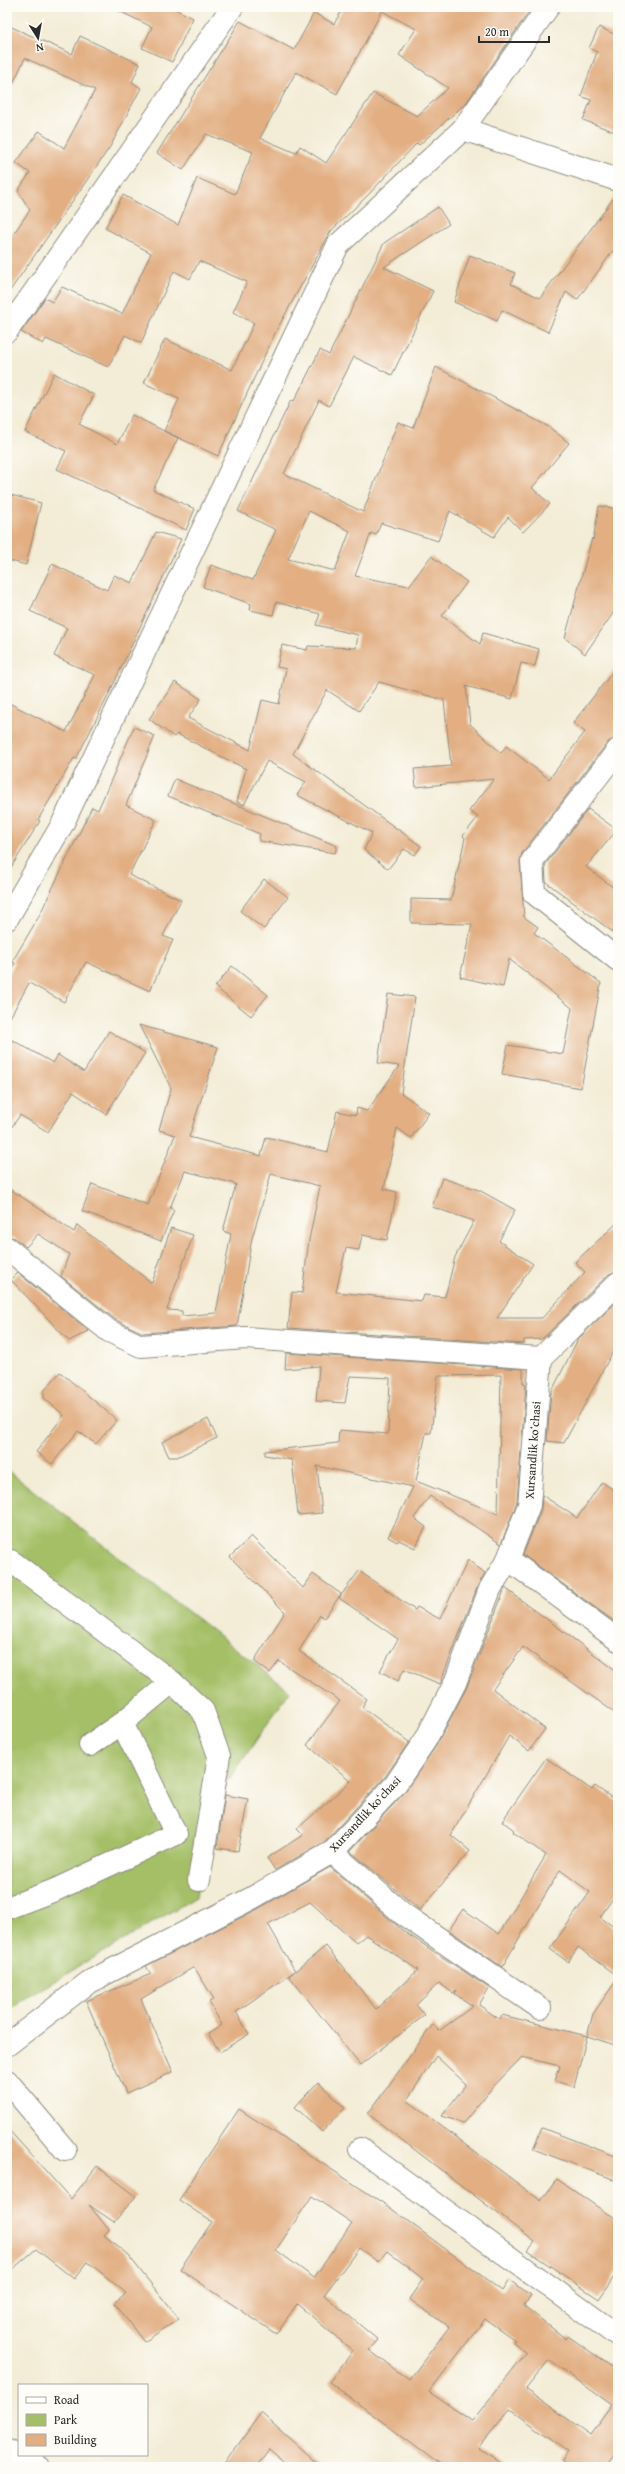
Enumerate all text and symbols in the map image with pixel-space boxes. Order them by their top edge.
north arrow [18,18,58,58]
scale bar [479,18,549,44]
text: 20 m [485,23,509,40]
text: N [34,39,45,56]
street label: Xursandlik koʻchasi [521,1400,544,1500]
street label: Xursandlik koʻchasi [325,1771,405,1855]
legend [18,2384,148,2456]
text: Road [54,2391,80,2408]
text: Park [54,2411,78,2428]
text: Building [54,2431,97,2448]

